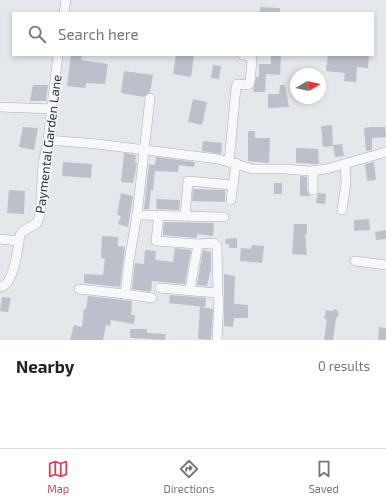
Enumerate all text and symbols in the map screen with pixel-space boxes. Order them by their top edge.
search box [12,12,374,56]
icon: search [26,23,48,45]
text: Search here [58,25,139,43]
north arrow [290,68,326,104]
street label: Paymental Garden Lane [32,74,64,214]
text: Nearby [16,356,74,376]
text: 0 results [318,358,370,374]
tab: Map [47,458,69,495]
tab: Directions [164,458,214,495]
tab: Saved [309,458,339,495]

